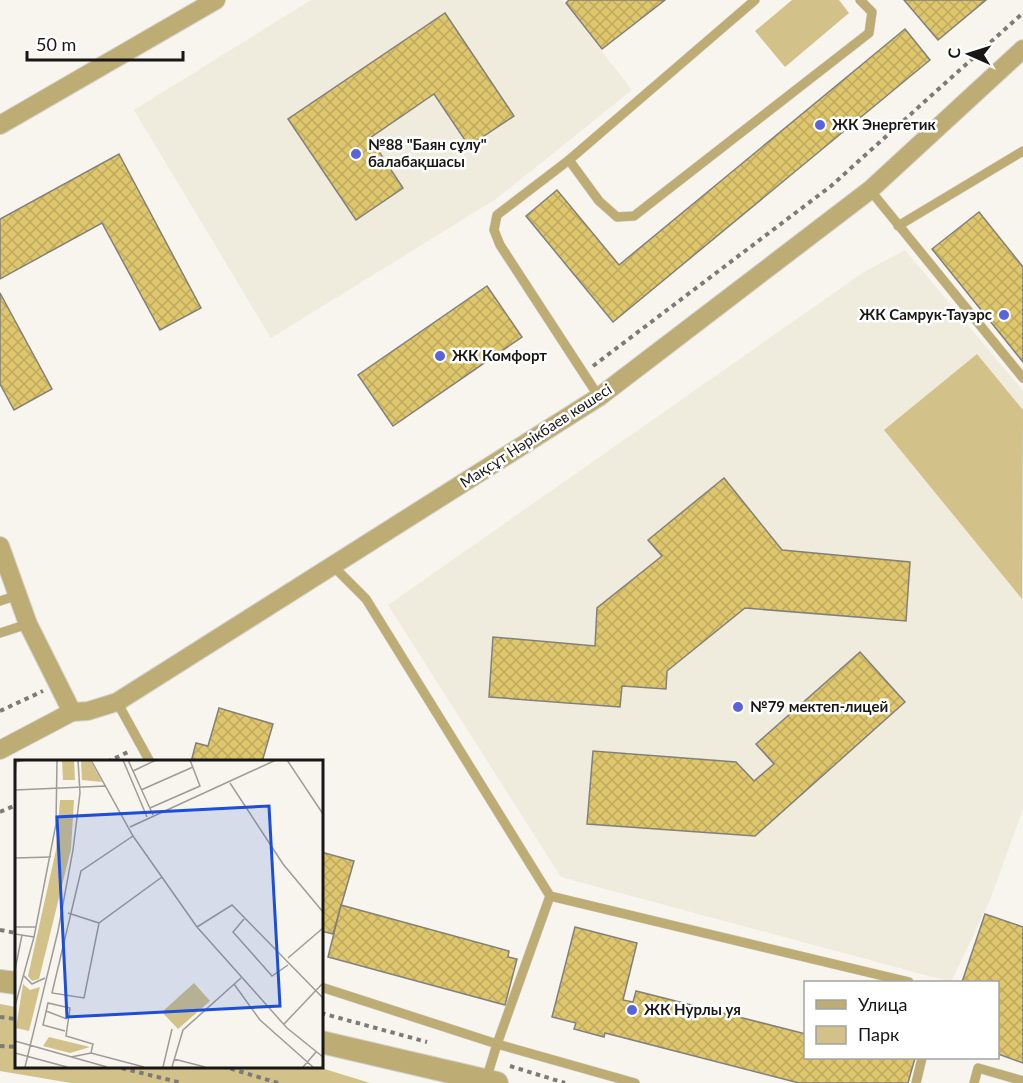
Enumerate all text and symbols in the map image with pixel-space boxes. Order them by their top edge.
scale bar [27,24,183,62]
north arrow [939,24,999,84]
text: 50 m [36,33,76,55]
text: С [944,47,963,59]
place label: ЖК Энергетик [832,115,937,133]
marker: ЖК Энергетик [813,118,827,132]
place label: №88 "Баян сұлу" балабақшасы [368,135,487,170]
marker: №88 "Баян сұлу" балабақшасы [349,147,363,161]
place label: ЖК Самрук-Тауэрс [859,305,992,323]
marker: ЖК Самрук-Тауэрс [997,308,1011,322]
place label: ЖК Комфорт [452,346,547,364]
marker: ЖК Комфорт [433,349,447,363]
street label: Мақсұт Нәрікбаев көшесі [456,379,615,491]
place label: №79 мектеп-лицей [750,697,888,715]
marker: №79 мектеп-лицей [731,700,745,714]
inset map [15,760,322,1068]
legend [804,981,999,1059]
text: Улица [858,993,908,1015]
place label: ЖК Нурлы уя [644,1000,741,1018]
marker: ЖК Нурлы уя [625,1003,639,1017]
text: Парк [858,1023,900,1045]

